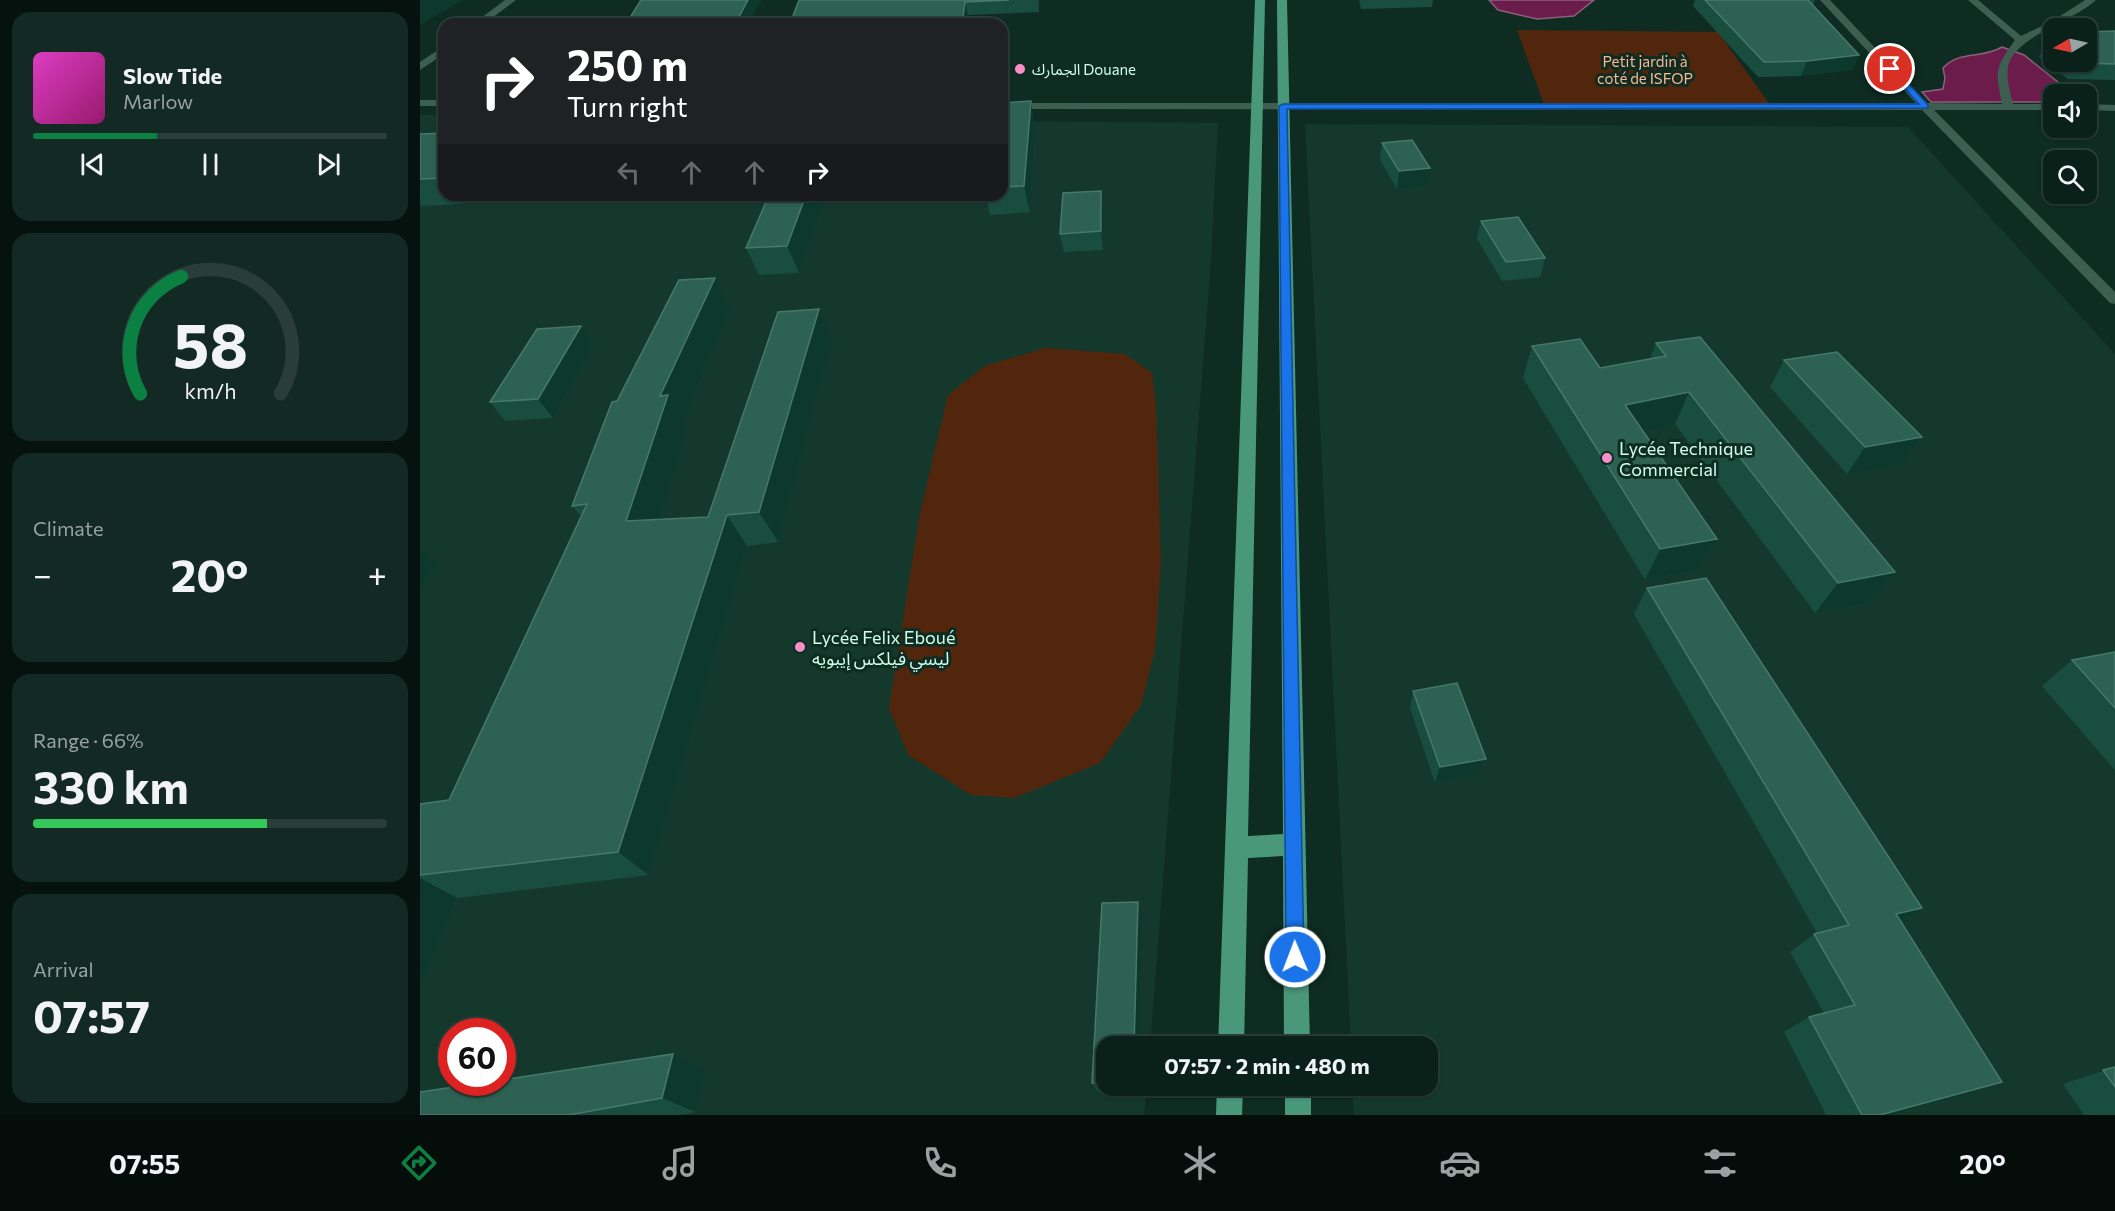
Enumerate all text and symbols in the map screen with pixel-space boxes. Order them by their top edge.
north arrow [2043,18,2097,72]
map controls [2043,18,2097,204]
text: 250 m [567,38,688,90]
icon: right [468,42,546,120]
pin [1864,43,1915,94]
park label: Petit jardin à coté de ISFOP [1597,52,1693,87]
icon: arrive [1873,52,1906,85]
place label: الجمارك Douane [1032,60,1136,79]
text: Slow Tide [123,62,222,89]
marker: الجمارك Douane [1013,62,1027,76]
button: sound [2043,84,2097,138]
text: Marlow [123,89,193,113]
text: Turn right [567,90,687,123]
icon: previous [76,148,109,181]
icon: pause [194,148,227,181]
icon: next [312,148,345,181]
button: search [2043,150,2097,204]
icon: left [612,156,645,189]
icon: ahead [675,156,708,189]
icon: ahead [738,156,771,189]
icon: right [801,156,834,189]
text: 58 [173,305,247,381]
text: km/h [184,377,236,403]
place label: Lycée Technique Commercial [1619,437,1753,480]
marker: Lycée Technique Commercial [1600,451,1614,465]
text: Climate [33,516,103,540]
text: 20° [171,546,249,601]
text: − [33,553,52,594]
text: + [368,553,387,594]
place label: Lycée Felix Eboué ليسي فيلكس إيبويه [812,626,955,672]
marker: Lycée Felix Eboué ليسي فيلكس إيبويه [793,640,807,654]
text: Range · 66% [33,728,144,752]
text: 330 km [33,758,189,813]
position arrow [1263,925,1327,989]
text: Arrival [33,957,94,981]
text: 07:57 [33,987,150,1042]
speed limit sign: 60 [438,1018,516,1096]
text: 07:57 · 2 min · 480 m [1164,1052,1370,1079]
icon: directions [398,1142,440,1184]
icon: music [659,1142,701,1184]
icon: phone [919,1142,961,1184]
icon: climate [1179,1142,1221,1184]
icon: car [1439,1142,1481,1184]
icon: filters [1699,1142,1741,1184]
text: 07:55 [109,1147,180,1180]
text: 20° [1959,1147,2006,1180]

